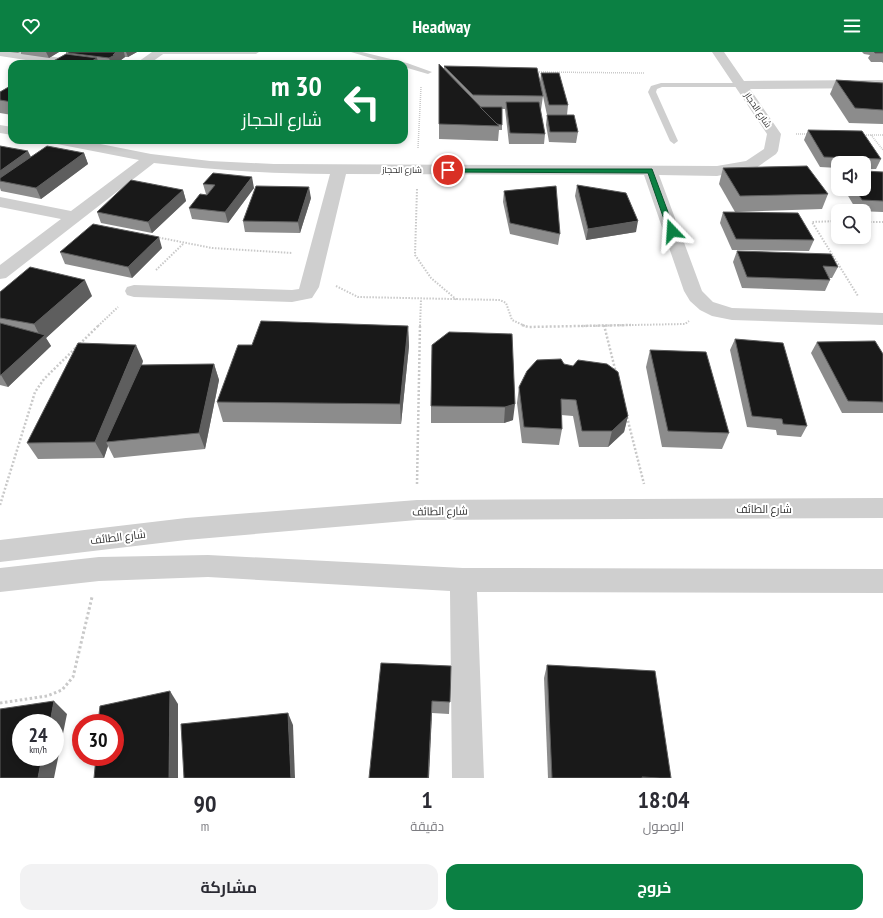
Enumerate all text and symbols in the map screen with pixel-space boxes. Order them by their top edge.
icon: heart [20,15,42,37]
text: Headway [412,15,471,38]
icon: menu [841,15,863,37]
text: 30 m [271,67,322,104]
icon: left [336,76,388,128]
street label: شارع الحجاز [741,89,774,130]
text: شارع الحجاز [242,108,322,131]
pin [431,153,465,187]
map controls [831,156,871,244]
button: sound [831,156,871,196]
icon: arrive [437,159,459,181]
street label: شارع الحجاز [381,164,422,176]
button: search [831,204,871,244]
position arrow [651,210,693,252]
street label: شارع الطائف [736,502,792,517]
street label: شارع الطائف [412,504,468,519]
street label: شارع الطائف [90,527,147,548]
speed limit sign: 30 [72,714,124,766]
text: 24 [28,722,48,748]
text: km/h [29,743,47,756]
text: 1 [421,784,433,815]
text: 18:04 [638,784,689,815]
text: 90 [194,788,217,819]
text: m [201,818,209,835]
text: دقيقة [410,818,444,835]
text: الوصول [643,818,684,835]
button: مشاركة [20,864,438,910]
button: خروج [446,864,863,910]

